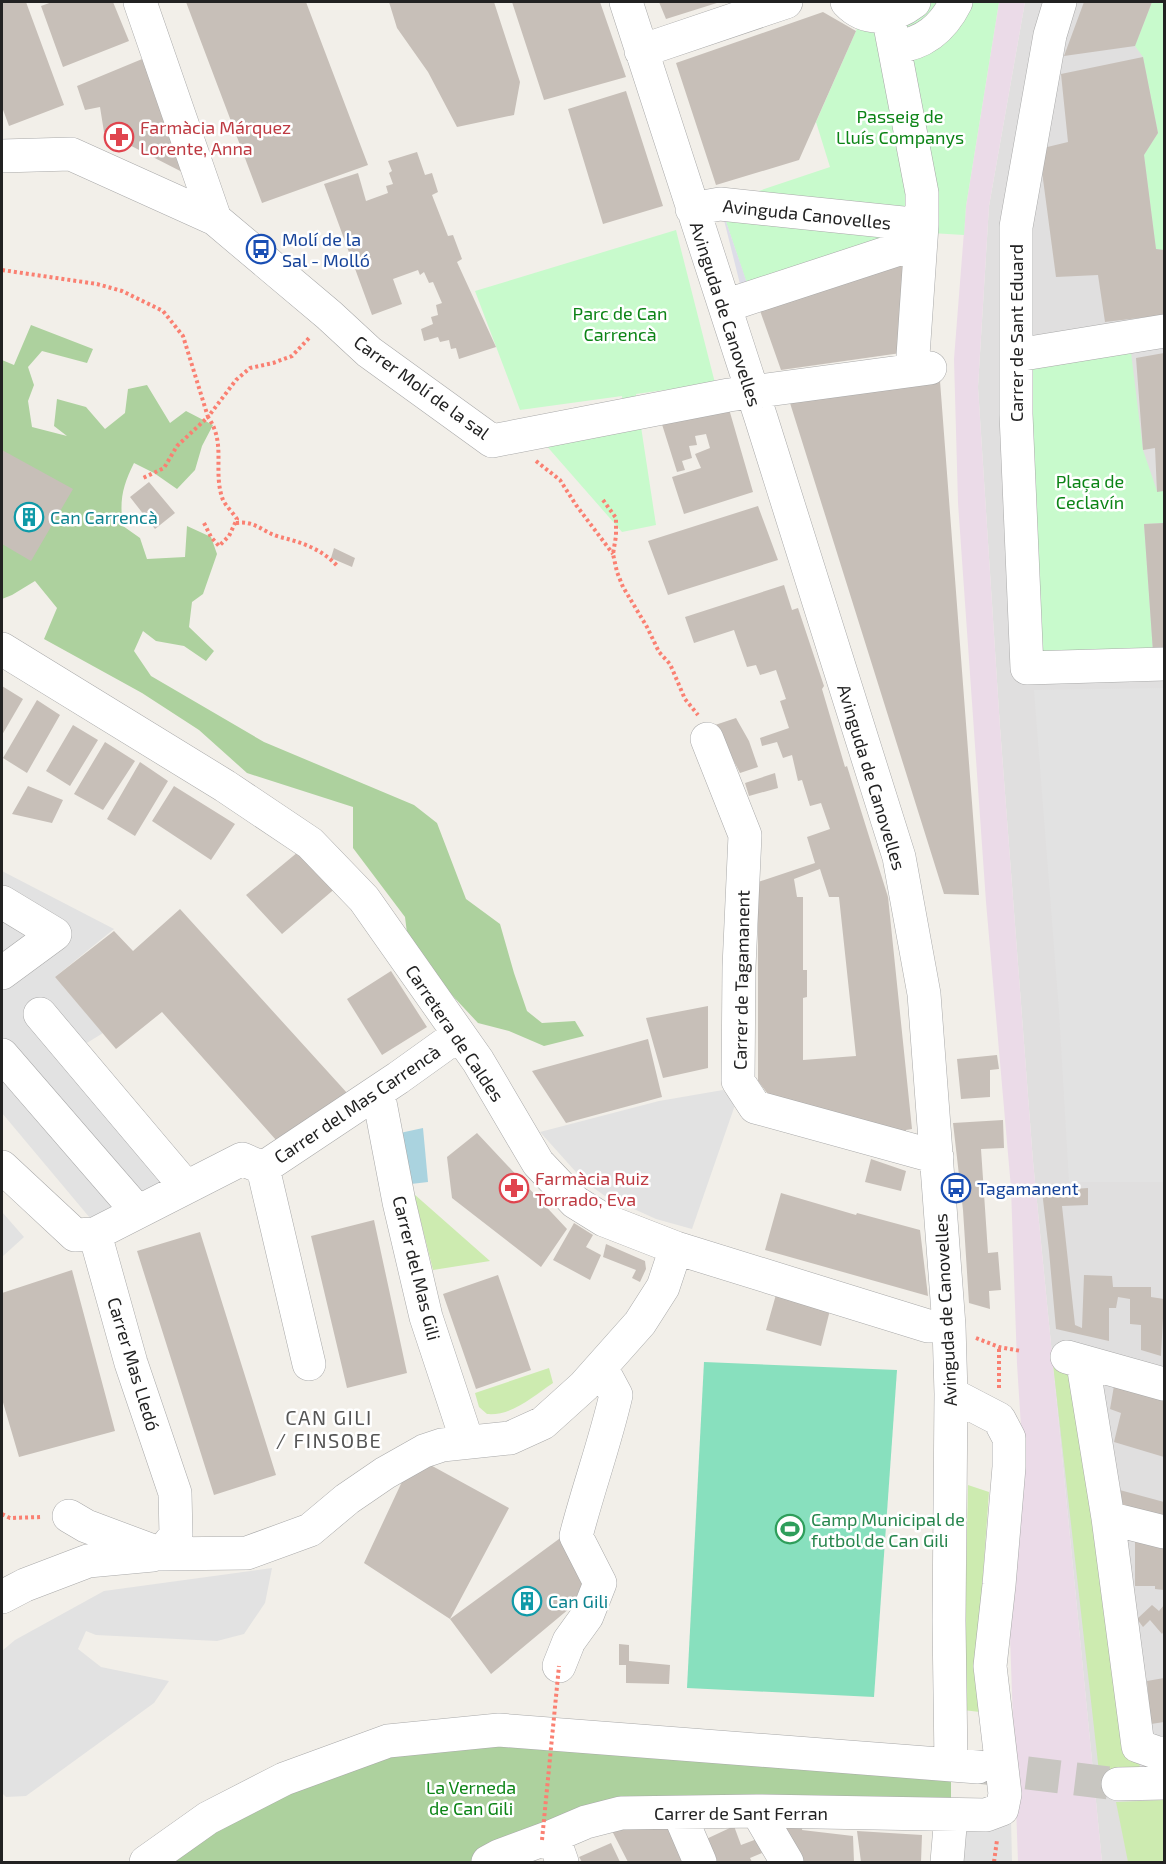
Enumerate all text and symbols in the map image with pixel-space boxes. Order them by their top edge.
park label: Passeig de Lluís Companys [836,105,964,148]
place label: Farmàcia Márquez Lorente, Anna [140,116,291,159]
pharmacy icon: Farmàcia Márquez Lorente, Anna [103,121,135,153]
street label: Avinguda Canovelles [722,194,892,234]
street label: Avinguda de Canovelles [686,219,766,409]
place label: Molí de la Sal - Molló [282,228,370,271]
bus stop icon: Molí de la Sal - Molló [245,233,277,265]
street label: Carrer de Sant Eduard [1005,244,1027,422]
park label: Parc de Can Carrencà [573,302,667,345]
street label: Carrer Molí de la sal [350,330,495,444]
park label: Plaça de Ceclavín [1056,470,1124,513]
building icon: Can Carrencà [13,501,45,533]
place label: Can Carrencà [50,506,158,528]
street label: Avinguda de Canovelles [833,681,911,873]
street label: Carrer de Tagamanent [728,890,754,1070]
street label: Carretera de Caldes [401,960,509,1106]
street label: Carrer del Mas Carrencà [270,1040,444,1168]
place label: Farmàcia Ruiz Torrado, Eva [535,1167,649,1210]
pharmacy icon: Farmàcia Ruiz Torrado, Eva [498,1172,530,1204]
bus stop icon: Tagamanent [940,1172,972,1204]
place label: Tagamanent [977,1177,1079,1199]
street label: Carrer del Mas Gili [388,1193,446,1343]
street label: Avinguda de Canovelles [929,1213,961,1407]
street label: Carrer Mas Lledó [103,1295,165,1433]
district label: CAN GILI / FINSOBE [276,1405,382,1452]
place label: Camp Municipal de futbol de Can Gili [811,1508,965,1551]
sports icon: Camp Municipal de futbol de Can Gili [774,1513,806,1545]
building icon: Can Gili [511,1585,543,1617]
place label: Can Gili [548,1590,608,1612]
park label: La Verneda de Can Gili [426,1776,516,1819]
street label: Carrer de Sant Ferran [654,1802,828,1824]

